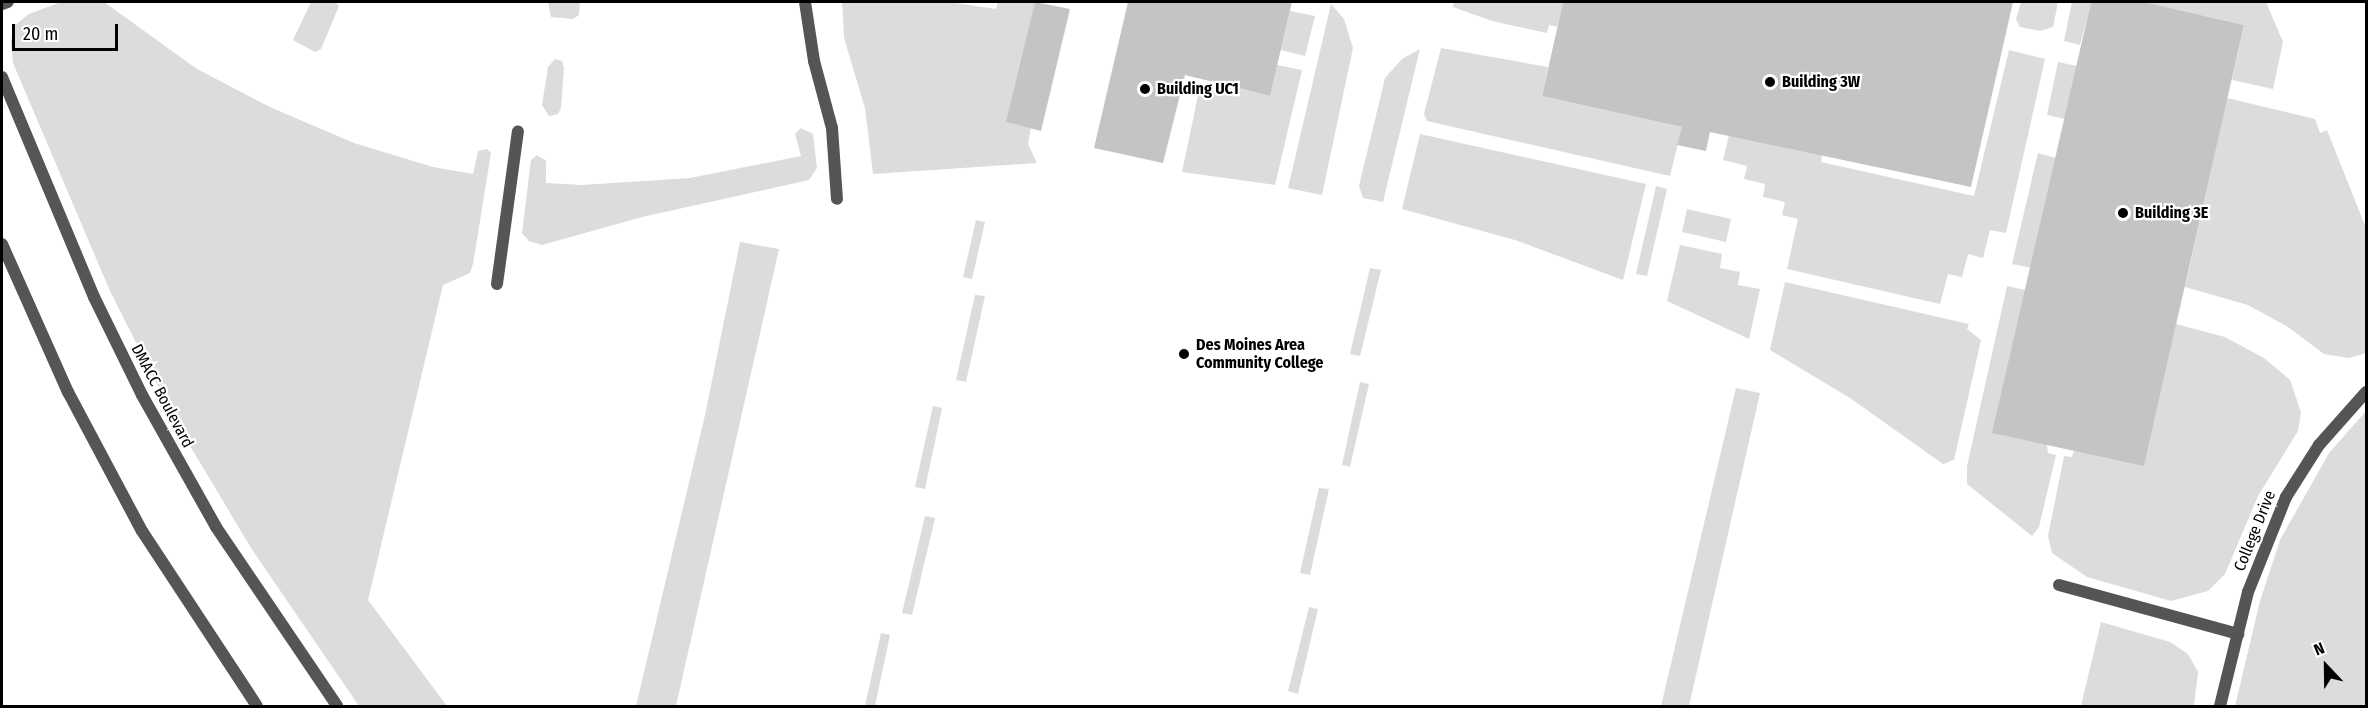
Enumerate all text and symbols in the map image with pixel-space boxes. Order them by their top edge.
scale bar [15,12,122,50]
text: 20 m [23,23,58,45]
place label: Building 3W [1782,72,1860,92]
marker: Building 3W [1763,75,1777,89]
place label: Building UC1 [1157,79,1239,99]
marker: Building UC1 [1138,82,1152,96]
place label: Building 3E [2135,203,2208,223]
marker: Building 3E [2116,206,2130,220]
place label: Des Moines Area Community College [1196,335,1323,373]
street label: DMACC Boulevard [127,341,197,451]
marker: Des Moines Area Community College [1177,347,1191,361]
street label: College Drive [2230,488,2280,574]
north arrow [2296,636,2356,696]
text: N [2311,638,2327,659]

